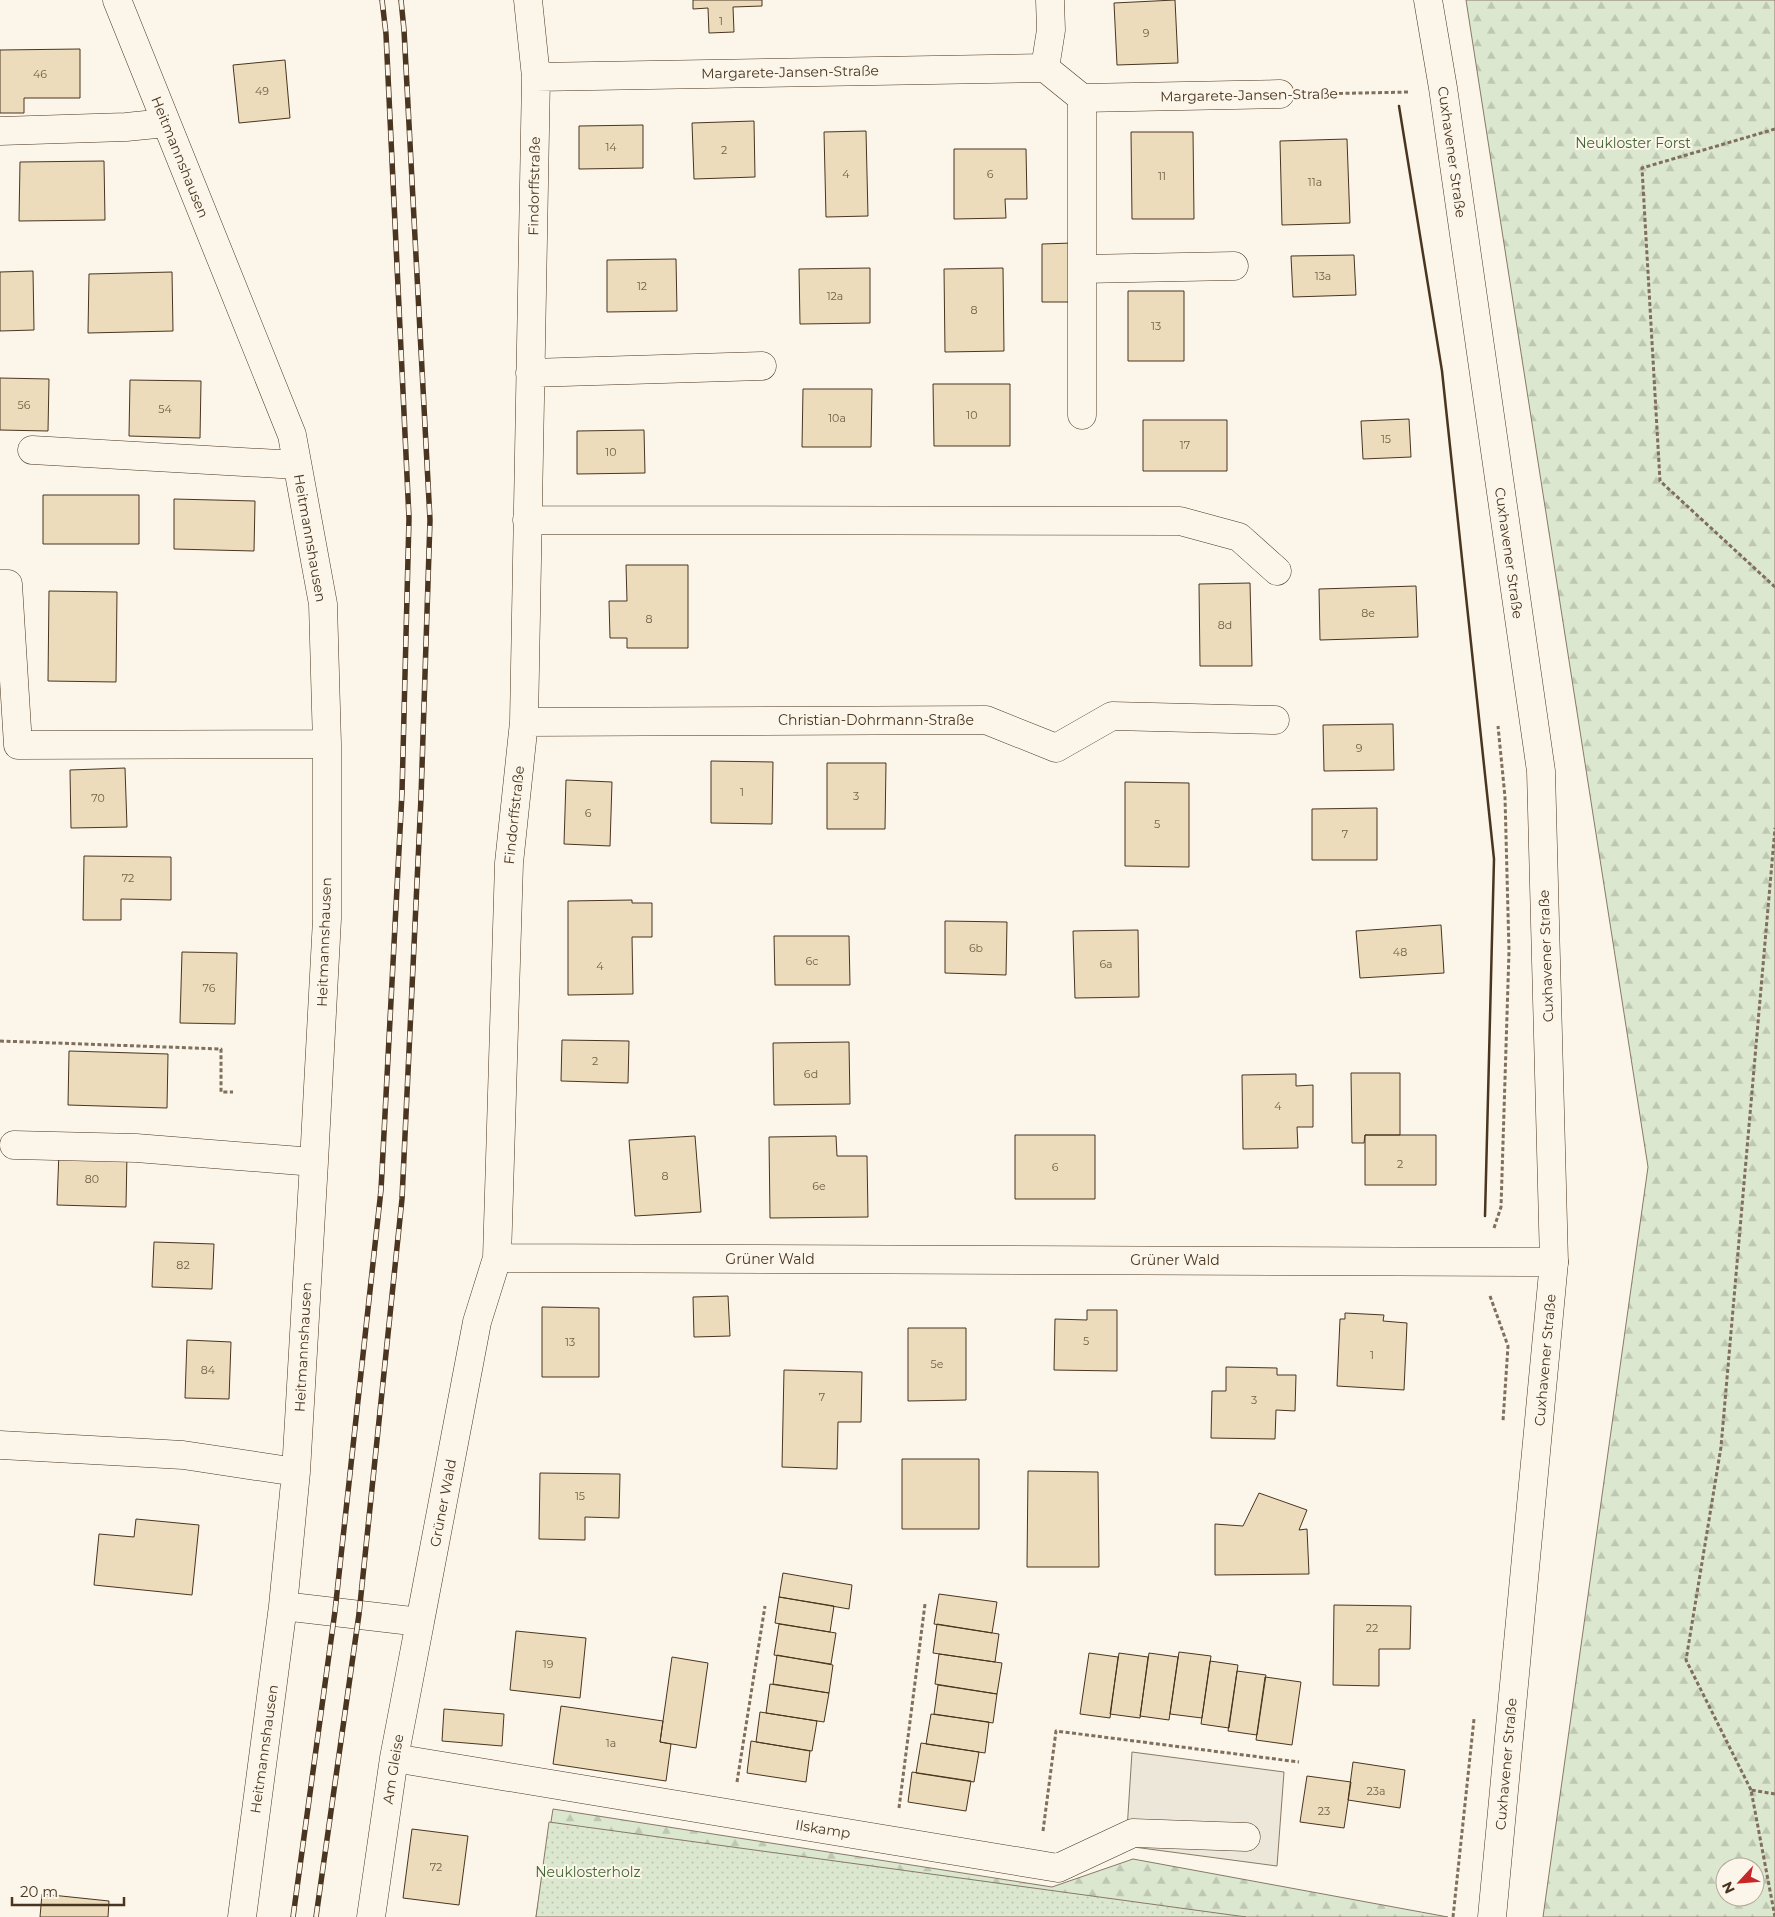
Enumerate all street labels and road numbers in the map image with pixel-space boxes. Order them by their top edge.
street label: Margarete-Jansen-Straße [701,61,879,83]
street label: Margarete-Jansen-Straße [1160,84,1338,106]
street label: Cuxhavener Straße [1434,85,1470,219]
street label: Heitmannshausen [147,93,213,221]
street label: Findorffstraße [524,136,544,236]
street label: Heitmannshausen [290,472,330,604]
street label: Cuxhavener Straße [1491,486,1527,620]
street label: Christian-Dohrmann-Straße [778,711,974,729]
street label: Findorffstraße [500,765,528,865]
street label: Heitmannshausen [313,877,335,1007]
street label: Cuxhavener Straße [1535,889,1557,1023]
street label: Grüner Wald [725,1250,815,1268]
street label: Grüner Wald [1130,1251,1220,1269]
street label: Heitmannshausen [291,1282,315,1412]
street label: Cuxhavener Straße [1530,1293,1560,1427]
street label: Grüner Wald [426,1457,460,1549]
street label: Heitmannshausen [246,1683,282,1815]
street label: Cuxhavener Straße [1491,1697,1521,1831]
street label: Am Gleise [379,1733,407,1805]
street label: Ilskamp [794,1816,852,1842]

